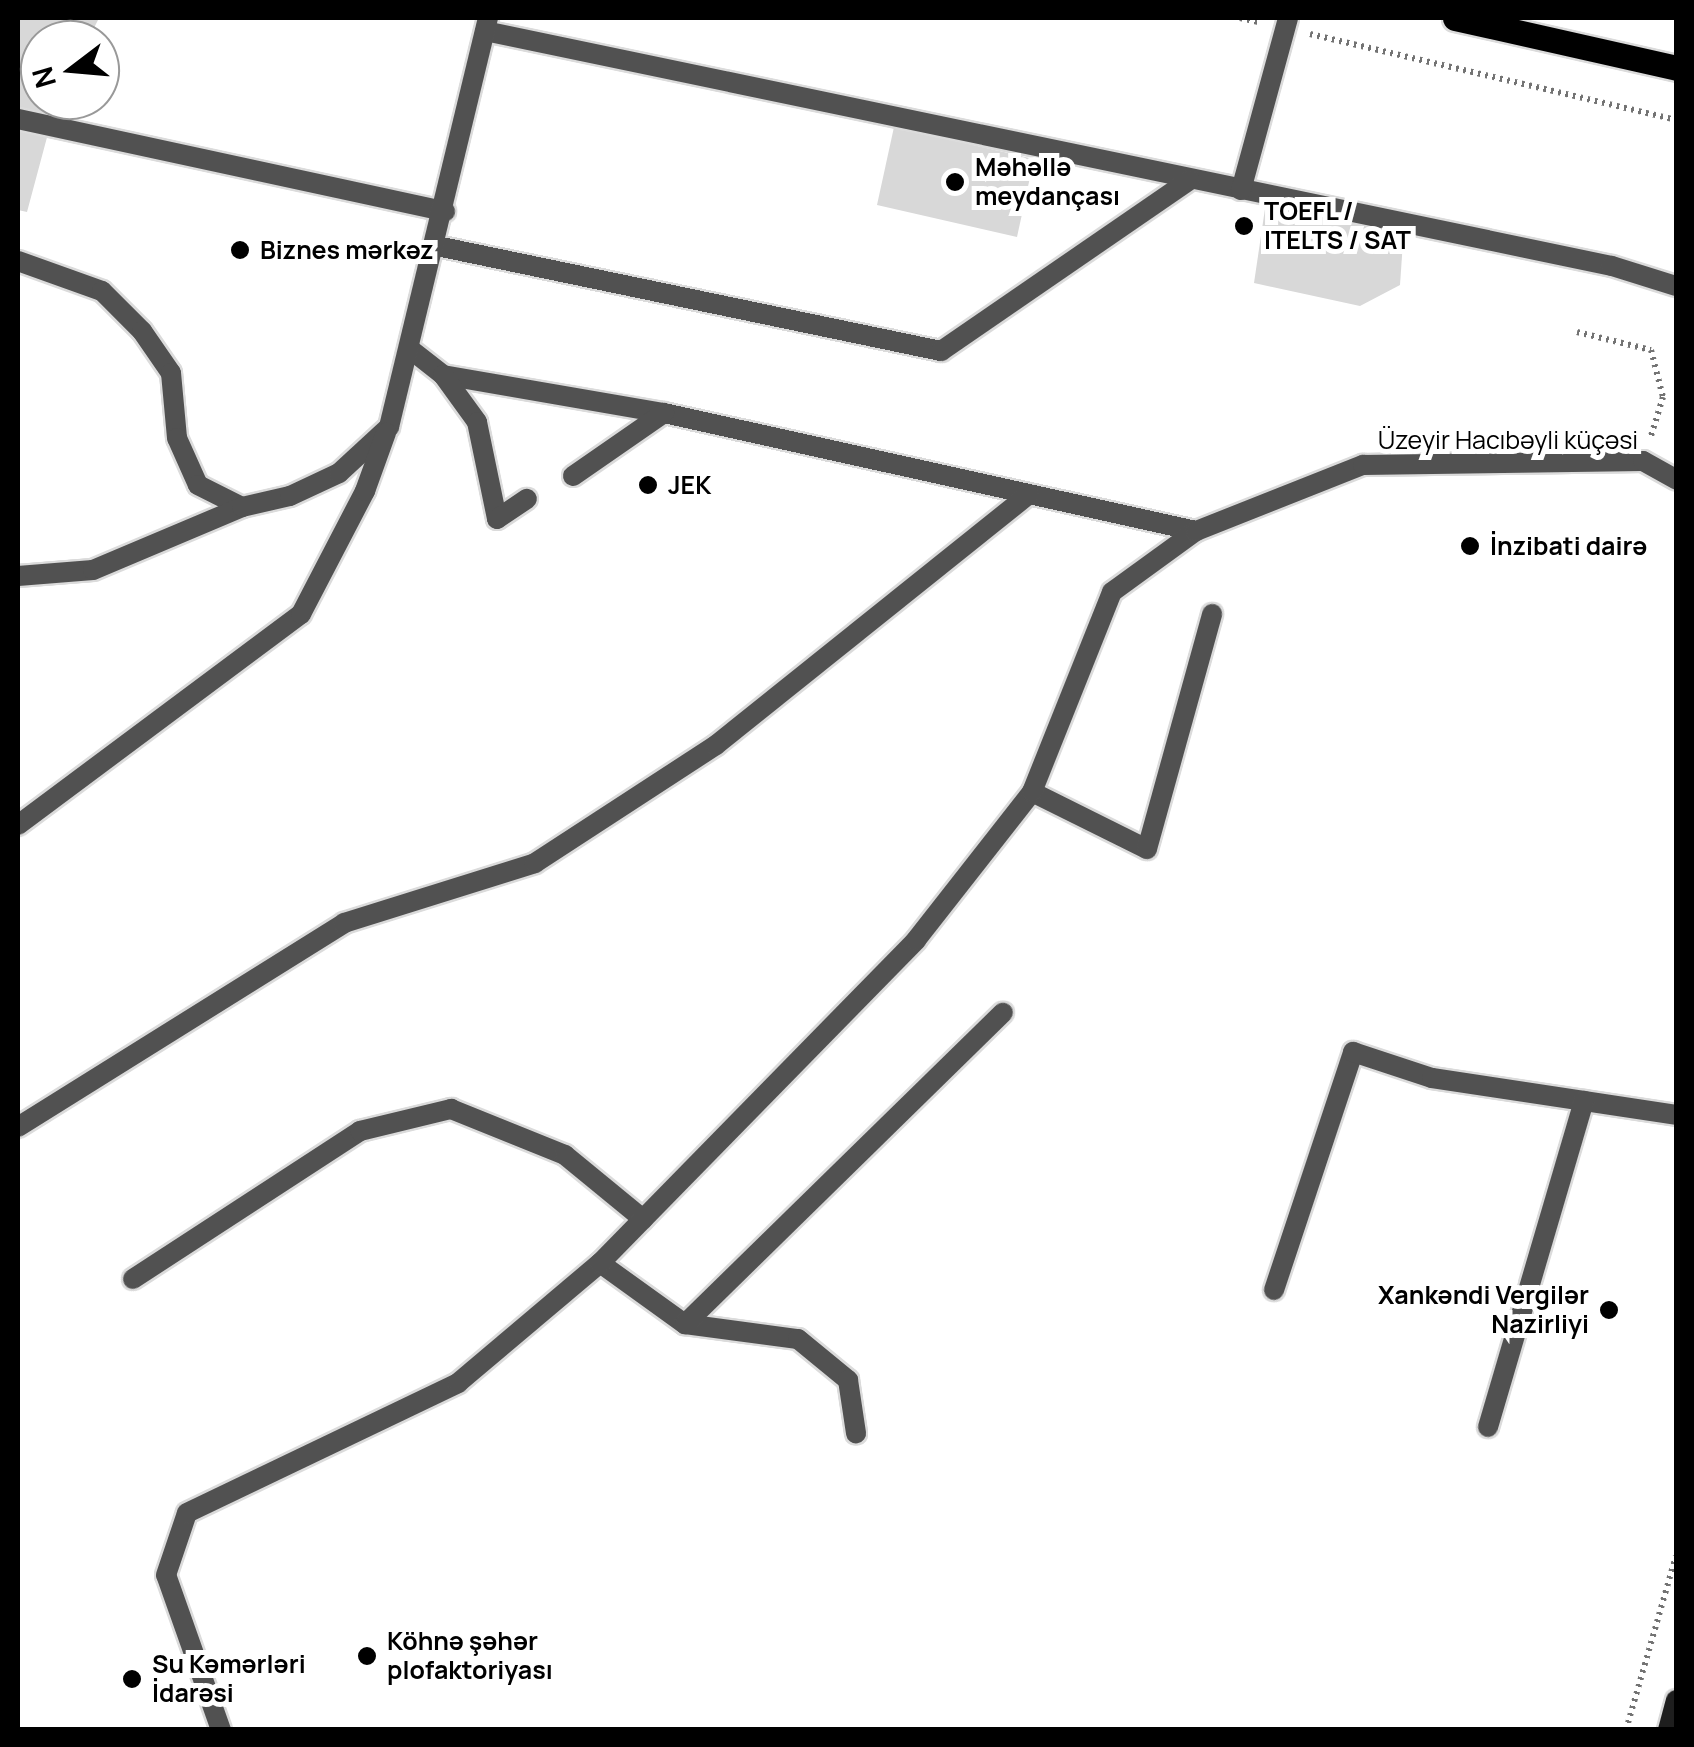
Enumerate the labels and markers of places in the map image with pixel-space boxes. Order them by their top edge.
place label: Məhəllə meydançası [975,153,1120,212]
marker: Məhəllə meydançası [944,171,966,193]
place label: TOEFL / ITELTS / SAT [1264,197,1411,256]
marker: TOEFL / ITELTS / SAT [1233,215,1255,237]
place label: Biznes mərkəz [260,235,434,265]
marker: Biznes mərkəz [229,239,251,261]
place label: JEK [668,470,711,500]
marker: JEK [637,474,659,496]
place label: İnzibati dairə [1490,531,1647,561]
marker: İnzibati dairə [1459,535,1481,557]
place label: Xankəndi Vergilər Nazirliyi [1378,1281,1589,1340]
marker: Xankəndi Vergilər Nazirliyi [1598,1299,1620,1321]
place label: Köhnə şəhər plofaktoriyası [387,1627,553,1686]
marker: Köhnə şəhər plofaktoriyası [356,1645,378,1667]
place label: Su Kəmərləri İdarəsi [152,1650,306,1709]
marker: Su Kəmərləri İdarəsi [121,1668,143,1690]

